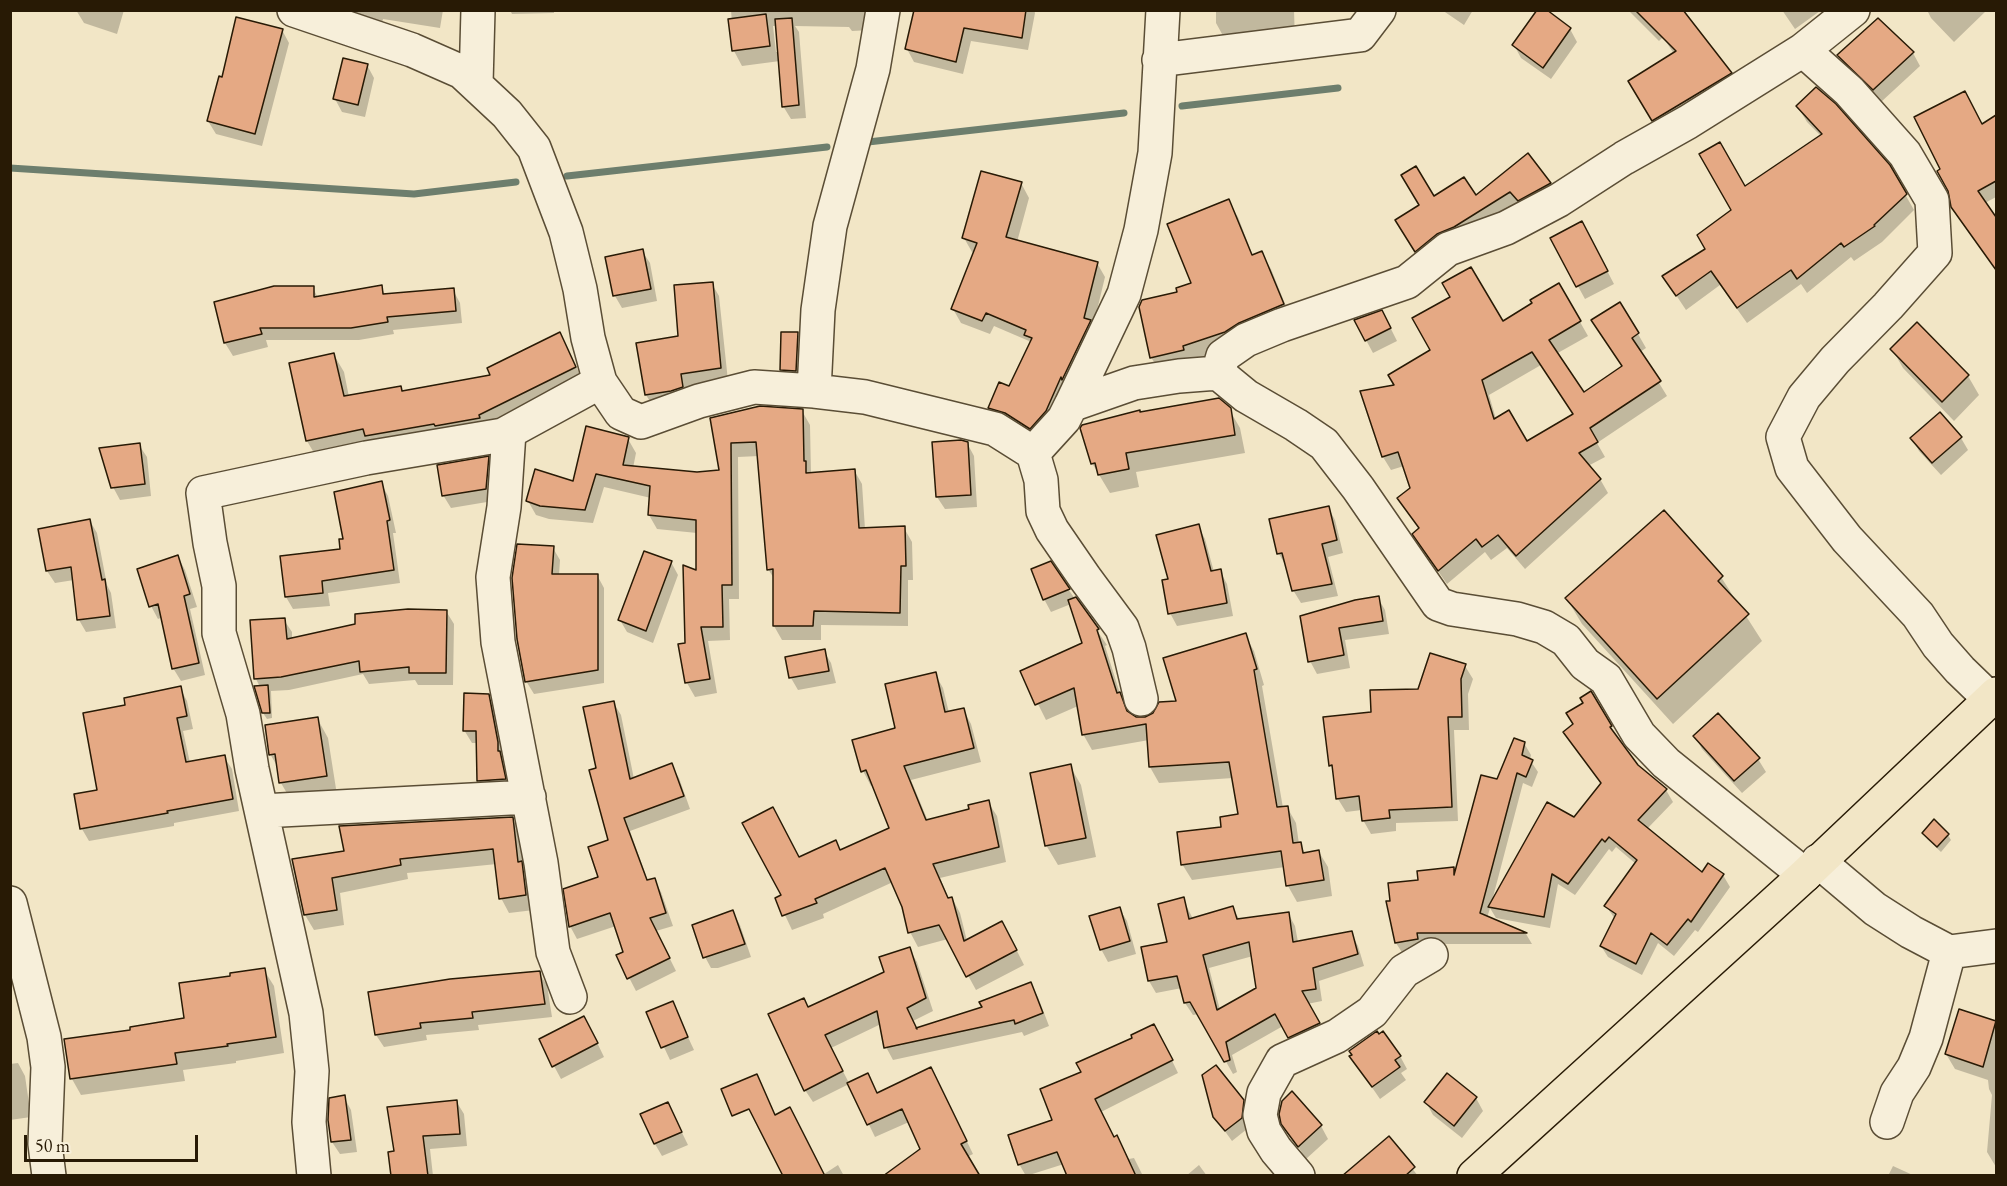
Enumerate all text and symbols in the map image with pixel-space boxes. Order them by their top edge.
scale bar [27,1123,201,1161]
text: 50 m [35,1134,70,1157]

